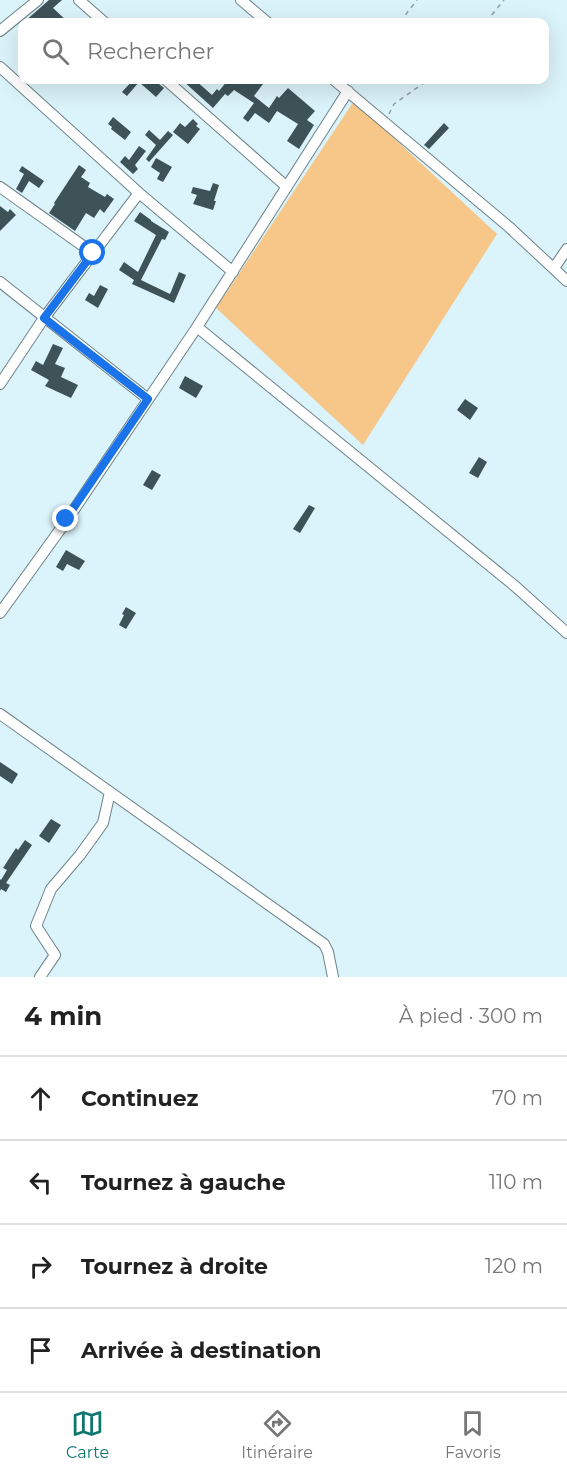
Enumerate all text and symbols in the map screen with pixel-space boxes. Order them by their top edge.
search box [18,18,549,84]
icon: search [39,35,72,68]
text: Rechercher [87,38,214,65]
route start [79,239,105,265]
route end [52,505,78,531]
text: 4 min [24,1000,102,1032]
text: À pied · 300 m [399,1004,543,1028]
icon: ahead [24,1082,57,1115]
text: Continuez [81,1085,198,1112]
text: 70 m [492,1086,543,1110]
icon: left [24,1166,57,1199]
text: Tournez à gauche [81,1169,286,1196]
text: 110 m [489,1170,543,1194]
icon: right [24,1250,57,1283]
text: Tournez à droite [81,1253,268,1280]
text: 120 m [485,1254,543,1278]
icon: arrive [24,1334,57,1367]
text: Arrivée à destination [81,1337,321,1364]
tab: Carte [66,1407,109,1462]
tab: Itinéraire [241,1407,313,1462]
tab: Favoris [445,1407,501,1462]

